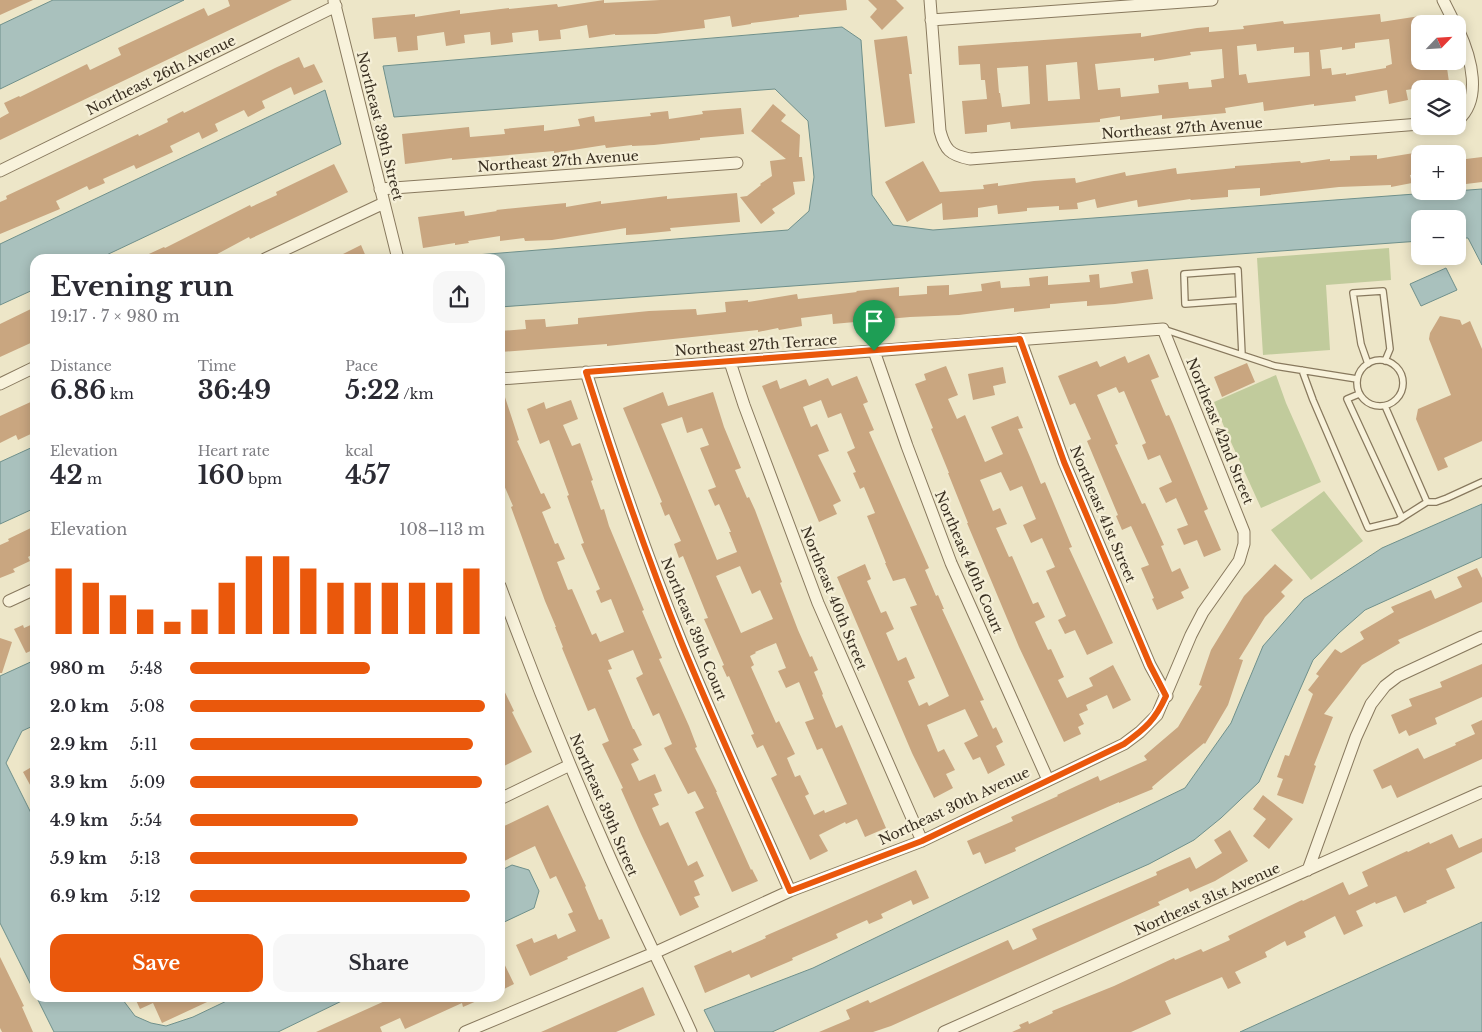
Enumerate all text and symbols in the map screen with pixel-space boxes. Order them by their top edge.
north arrow [1411,15,1466,70]
map controls [1411,15,1466,265]
street label: Northeast 26th Avenue [83,31,239,119]
street label: Northeast 39th Street [353,50,407,203]
button: layers [1411,80,1466,135]
street label: Northeast 27th Avenue [1101,113,1263,143]
button: + [1411,145,1466,200]
street label: Northeast 27th Avenue [477,146,639,176]
button: − [1411,210,1466,265]
text: Evening run [50,269,234,304]
button: share [433,271,485,323]
pin [853,300,895,351]
text: 19:17 · 7 × 980 m [50,306,180,326]
icon: arrive [860,307,888,335]
street label: Northeast 27th Terrace [674,330,838,360]
street label: Northeast 42nd Street [1182,355,1258,508]
text: Distance [50,357,112,375]
text: Time [198,357,236,375]
text: Pace [345,357,378,375]
text: 6.86 [50,375,106,406]
text: 36:49 [198,375,271,406]
text: 5:22 [345,375,400,406]
text: km [106,385,134,403]
text: /km [400,385,433,403]
text: Elevation [50,442,118,460]
text: Heart rate [198,442,270,460]
text: kcal [345,442,373,460]
street label: Northeast 41st Street [1066,443,1140,586]
text: 42 [50,460,83,491]
text: 160 [198,460,244,491]
text: 457 [345,460,390,491]
text: m [83,470,102,488]
text: bpm [244,470,282,488]
street label: Northeast 40th Court [931,488,1008,637]
text: Elevation [50,519,127,539]
text: 108–113 m [399,519,485,539]
street label: Northeast 40th Street [797,523,871,673]
street label: Northeast 39th Court [657,555,731,704]
text: 980 m [50,658,105,678]
text: 5:48 [130,658,163,678]
text: 2.0 km [50,696,109,716]
text: 5:08 [130,696,165,716]
street label: Northeast 39th Street [566,731,642,880]
text: 2.9 km [50,734,108,754]
text: 5:11 [130,734,158,754]
street label: Northeast 30th Avenue [876,763,1032,849]
text: 3.9 km [50,772,108,792]
text: 5:09 [130,772,165,792]
text: 4.9 km [50,810,108,830]
text: 5:54 [130,810,162,830]
text: 5.9 km [50,848,107,868]
text: 5:13 [130,848,161,868]
street label: Northeast 31st Avenue [1131,859,1283,939]
text: 6.9 km [50,886,108,906]
text: 5:12 [130,886,161,906]
button: Save [50,934,263,992]
button: Share [273,934,485,992]

